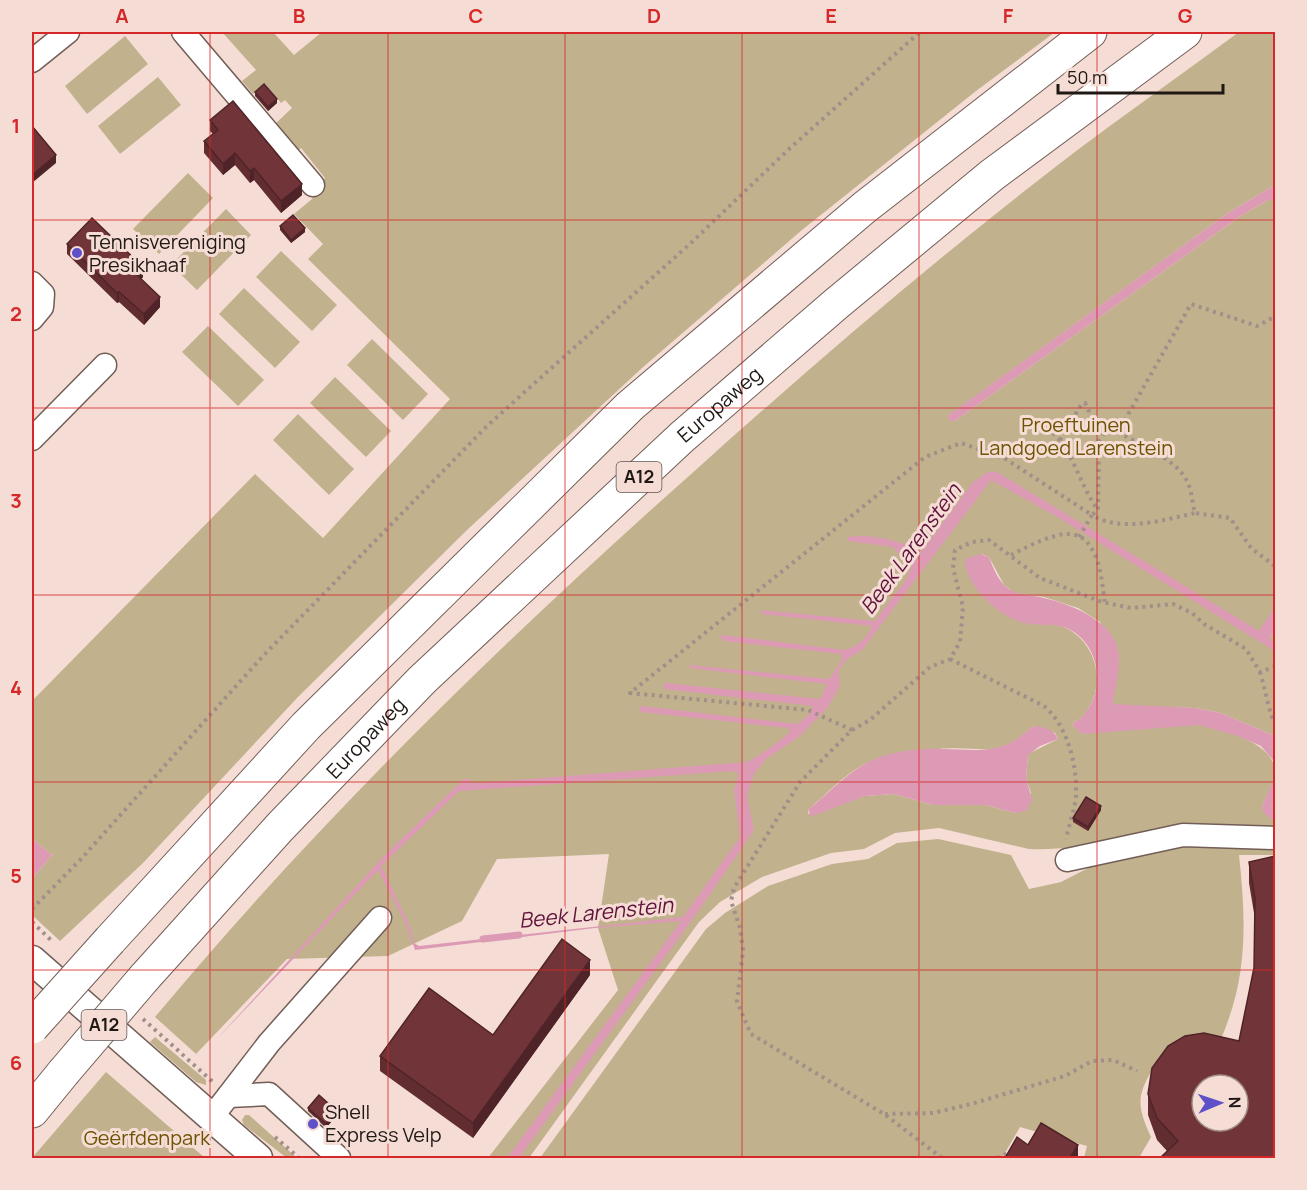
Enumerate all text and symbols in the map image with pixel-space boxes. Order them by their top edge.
text: A [115,2,129,29]
text: B [293,2,306,29]
text: C [469,2,483,29]
text: D [647,2,661,29]
text: E [825,2,837,29]
text: F [1003,2,1014,29]
text: G [1178,2,1193,29]
scale bar [1058,57,1223,95]
text: 50 m [1067,65,1107,89]
text: 1 [12,112,20,139]
place label: Tennisvereniging Presikhaaf [89,228,246,278]
marker: Tennisvereniging Presikhaaf [70,246,84,260]
text: 2 [10,300,22,327]
street label: Europaweg [671,360,767,448]
park label: Proeftuinen Landgoed Larenstein [979,411,1173,461]
road number: A12 [616,462,662,492]
water label: Beek Larenstein [853,476,968,619]
text: 3 [10,487,22,514]
text: 4 [10,674,22,701]
street label: Europaweg [320,691,411,784]
text: 5 [10,862,22,889]
water label: Beek Larenstein [517,890,676,934]
road number: A12 [82,1010,126,1040]
text: 6 [10,1049,22,1076]
north arrow [1190,1073,1250,1133]
text: N [1224,1096,1246,1109]
place label: Shell Express Velp [325,1098,442,1148]
marker: Shell Express Velp [306,1117,320,1131]
park label: Geërfdenpark [84,1124,211,1151]

